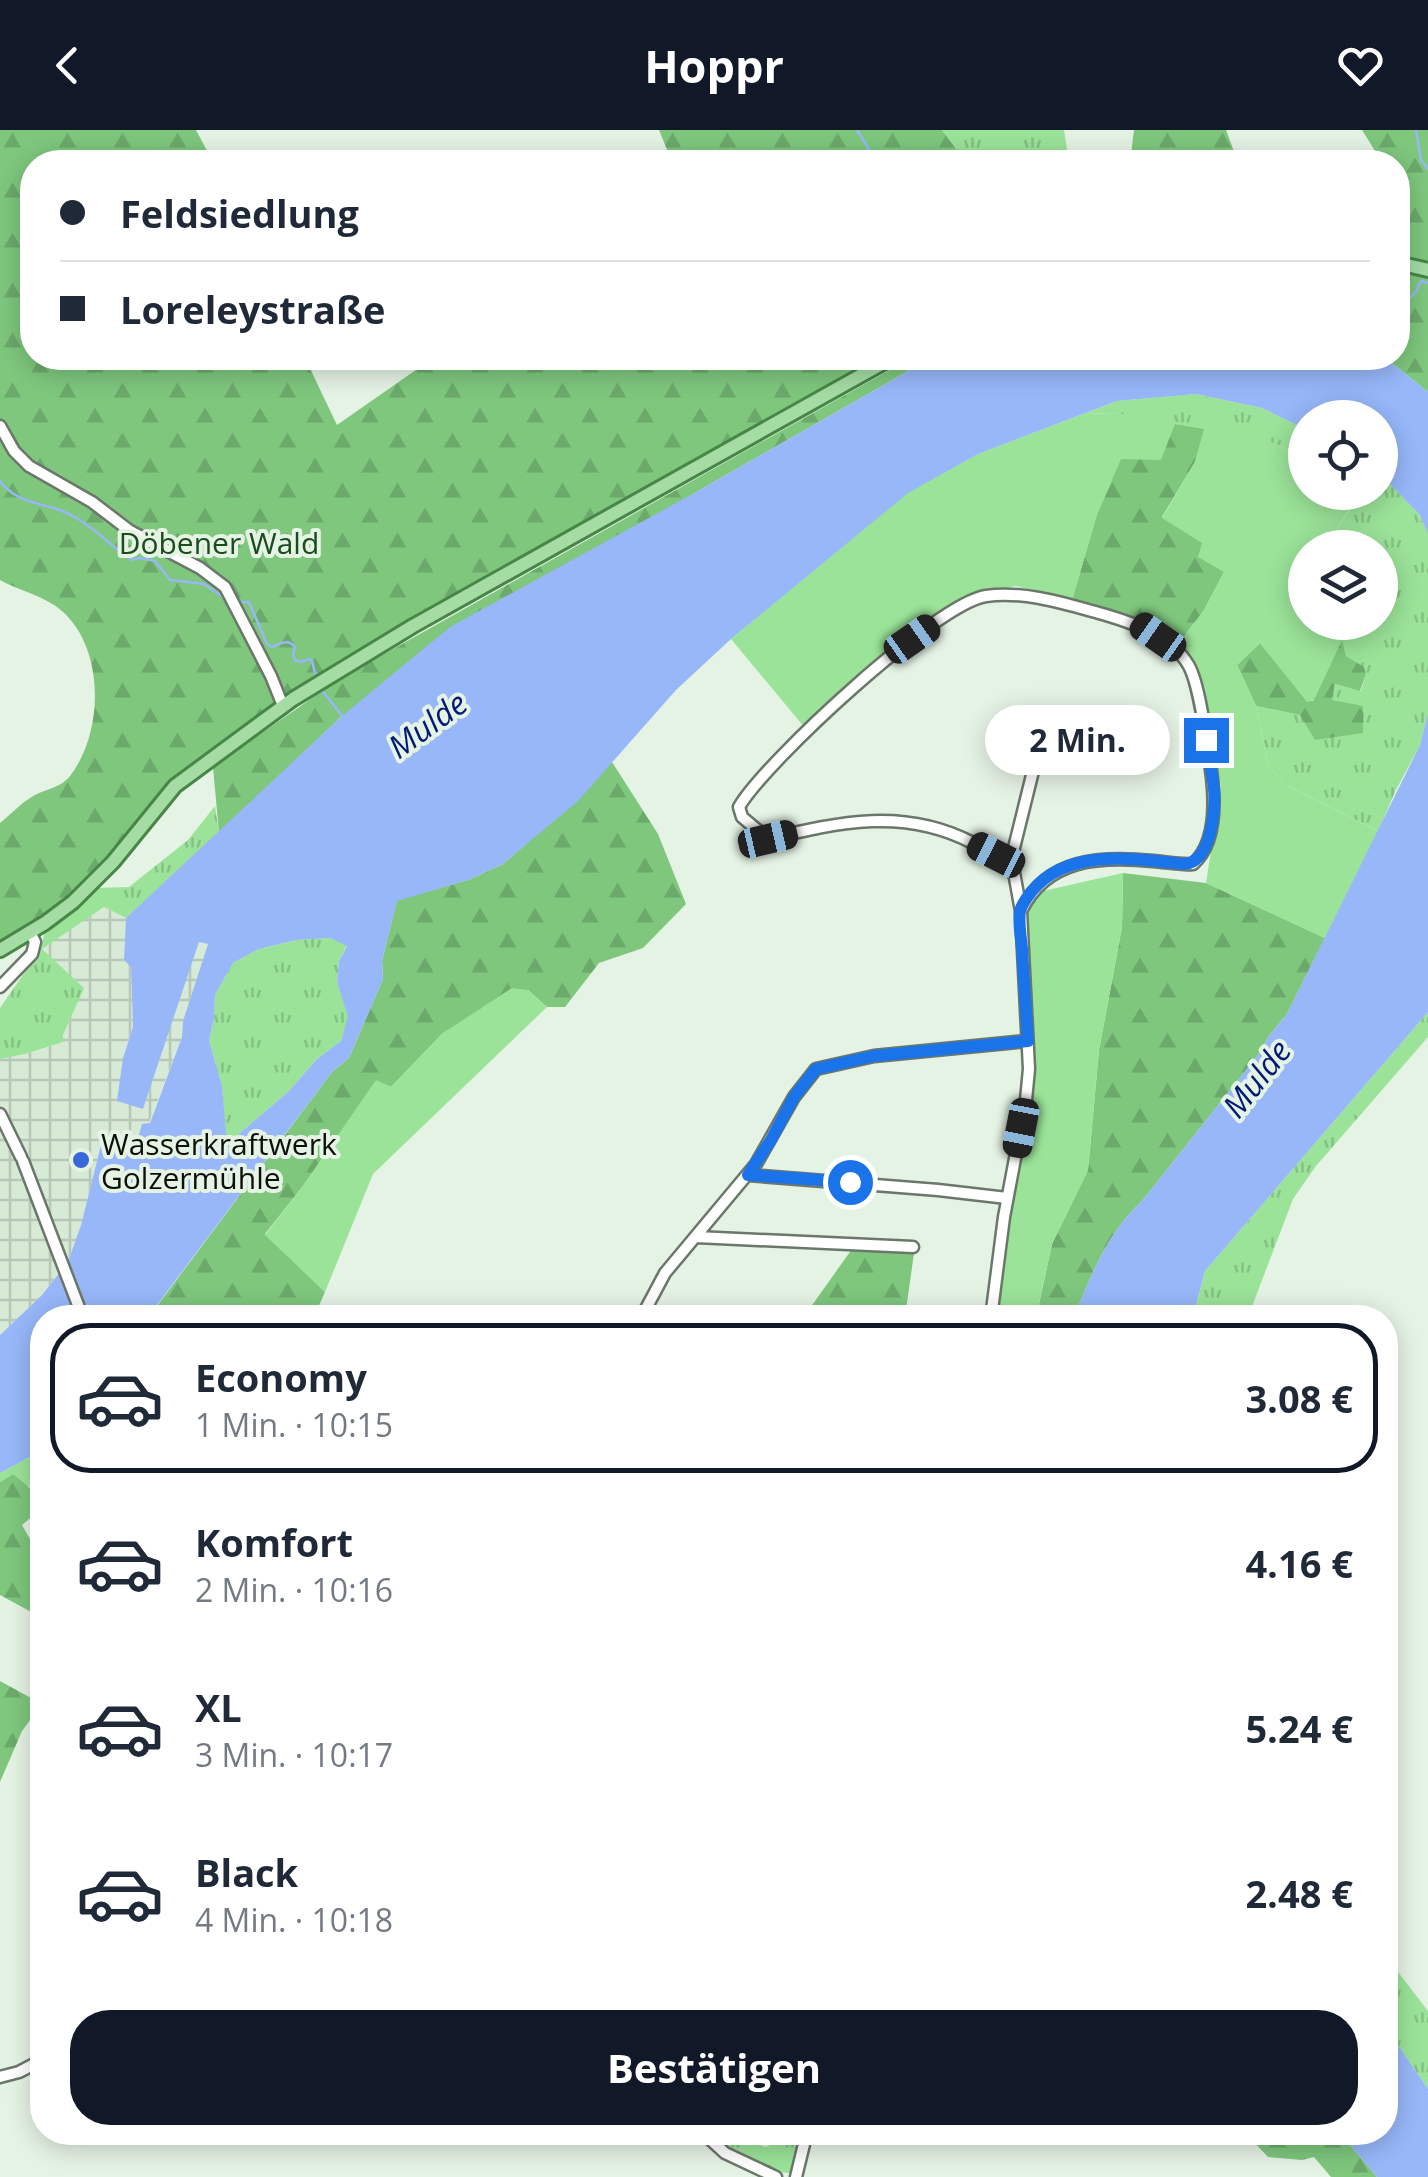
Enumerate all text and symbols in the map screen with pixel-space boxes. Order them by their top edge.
text: Hoppr [644,35,784,96]
icon: back [40,38,95,93]
icon: heart [1333,38,1388,93]
text: Feldsiedlung [120,187,359,239]
text: Loreleystraße [120,283,385,335]
map controls [1288,400,1398,640]
button: locate [1288,400,1398,510]
park label: Döbener Wald [119,522,319,563]
button: layers [1288,530,1398,640]
car [1125,608,1191,666]
car [879,610,945,668]
water label: Mulde [379,681,475,767]
callout: 2 Min. [986,705,1171,775]
text: 2 Min. [1029,718,1126,761]
route end [1184,718,1229,763]
car [735,818,801,860]
car [962,828,1030,882]
water label: Mulde [1212,1030,1300,1126]
car [1001,1096,1041,1160]
place label: Wasserkraftwerk Golzermühle [101,1123,337,1198]
marker: Wasserkraftwerk Golzermühle [70,1149,92,1171]
route start [828,1160,873,1205]
text: Economy [195,1351,367,1403]
icon: car [75,1353,165,1443]
text: 3.08 € [1245,1372,1353,1424]
text: 1 Min. · 10:15 [195,1403,393,1446]
text: Komfort [195,1516,353,1568]
icon: car [75,1518,165,1608]
text: 4.16 € [1245,1537,1353,1589]
text: 2 Min. · 10:16 [195,1568,393,1611]
text: XL [195,1681,242,1733]
icon: car [75,1683,165,1773]
text: 5.24 € [1245,1702,1353,1754]
text: 3 Min. · 10:17 [195,1733,393,1776]
text: Black [195,1846,298,1898]
icon: car [75,1848,165,1938]
text: 2.48 € [1245,1867,1353,1919]
text: 4 Min. · 10:18 [195,1898,393,1941]
button: Bestätigen [70,2010,1358,2125]

